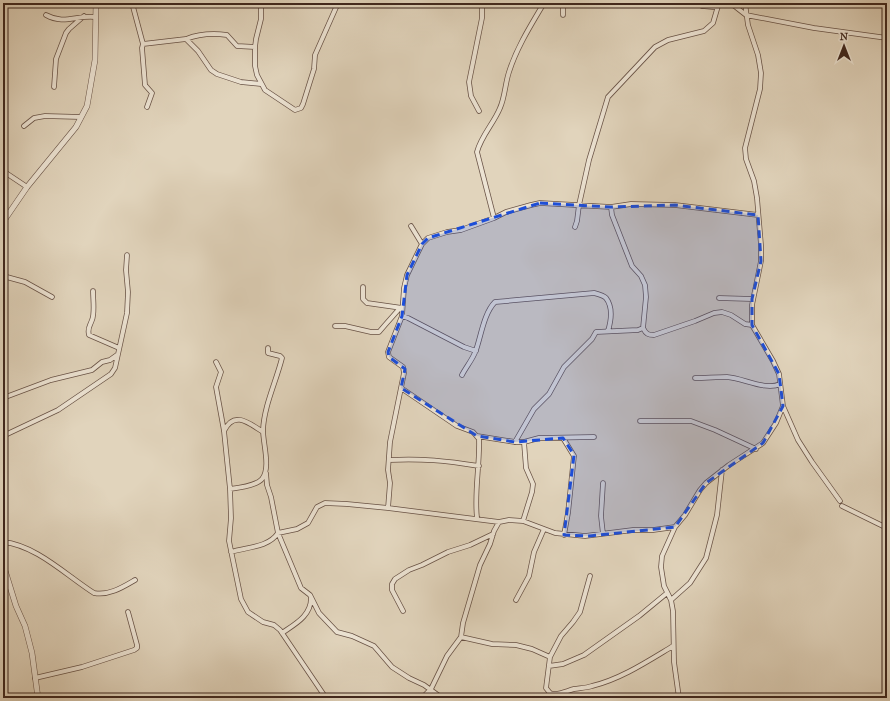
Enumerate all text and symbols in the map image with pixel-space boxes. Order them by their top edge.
north arrow [824,26,864,66]
text: N [840,30,849,43]

